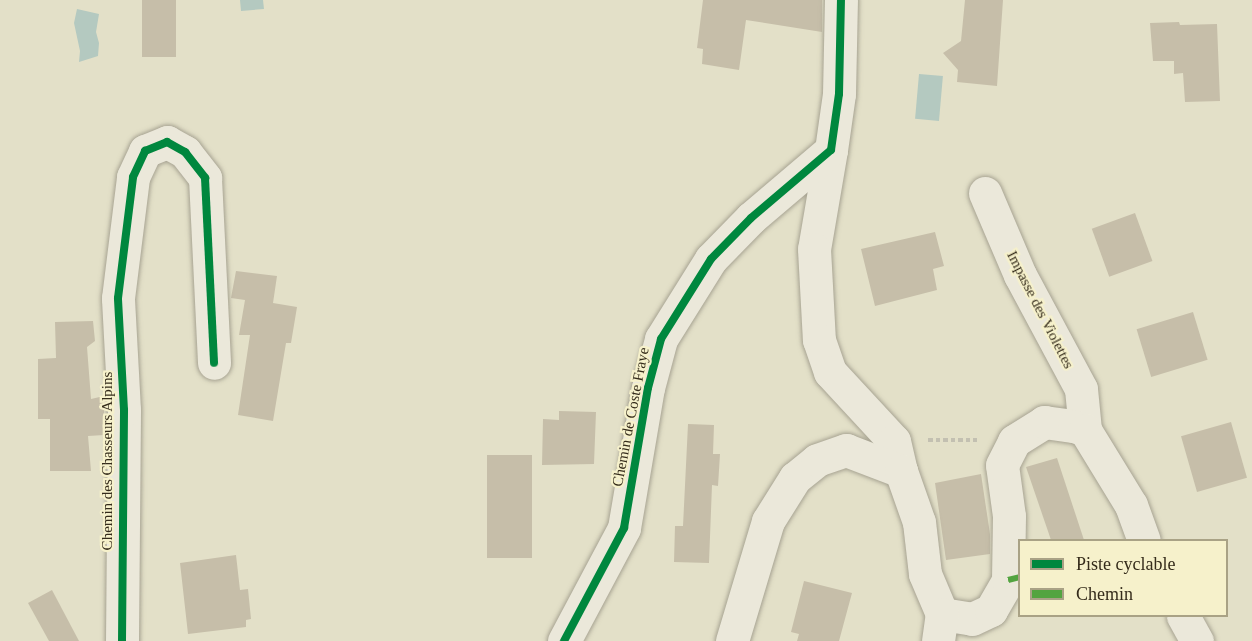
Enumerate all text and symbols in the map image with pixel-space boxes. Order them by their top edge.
street label: Impasse des Violettes [1002,248,1078,372]
street label: Chemin de Coste Fraye [609,346,653,488]
street label: Chemin des Chasseurs Alpins [99,371,117,551]
legend [1018,539,1228,617]
text: Piste cyclable [1076,554,1175,574]
text: Chemin [1076,584,1133,604]

